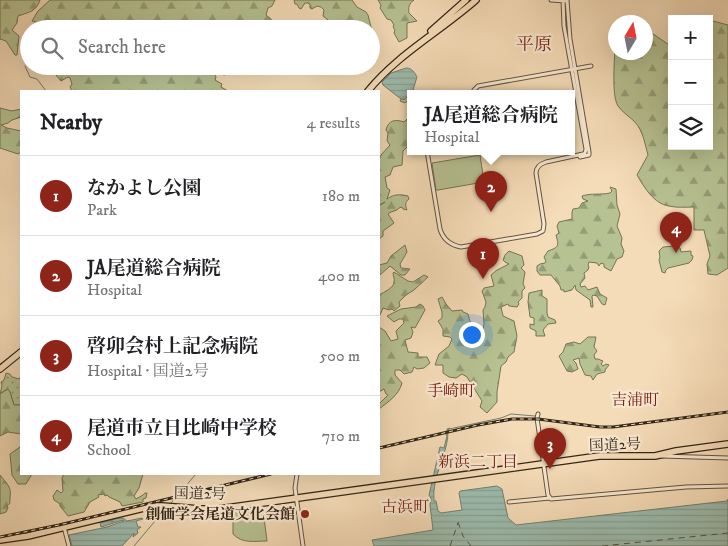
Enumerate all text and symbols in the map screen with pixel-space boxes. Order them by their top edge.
north arrow [608,15,653,60]
map controls [668,15,713,150]
button: + [668,15,713,60]
search box [20,20,380,75]
icon: search [38,34,66,62]
district label: 平原 [516,34,552,56]
text: Search here [78,36,166,59]
button: − [668,60,713,105]
popup [407,90,575,155]
text: JA尾道総合病院 [424,104,558,127]
button: layers [668,105,713,150]
text: Nearby [40,110,102,136]
text: 4 results [307,113,360,133]
text: Hospital [424,127,479,147]
pin: 2 [475,171,507,212]
text: なかよし公園 [87,177,201,200]
text: 1 [53,186,59,206]
text: 180 m [322,186,360,206]
text: Park [87,200,117,220]
pin: 4 [660,212,692,253]
pin: 1 [467,238,499,279]
text: JA尾道総合病院 [87,257,220,280]
text: 2 [52,266,60,286]
text: 400 m [318,266,360,286]
text: Hospital [87,280,142,300]
your location [459,322,485,348]
text: 啓卯会村上記念病院 [87,335,258,358]
text: 3 [53,346,59,366]
text: 500 m [319,346,360,366]
text: Hospital · 国道2号 [87,361,209,381]
district label: 手崎町 [427,381,475,401]
district label: 吉浦町 [611,390,659,410]
text: 尾道市立日比崎中学校 [87,417,277,440]
text: 4 [51,426,61,446]
text: 710 m [322,426,360,446]
pin: 3 [534,428,566,469]
street label: 国道2号 [588,435,642,455]
text: School [87,440,131,460]
district label: 新浜二丁目 [438,452,518,472]
street label: 国道2号 [174,484,226,504]
district label: 古浜町 [381,497,429,517]
place label: 創価学会尾道文化会館 [145,505,295,524]
marker: 創価学会尾道文化会館 [299,508,311,520]

